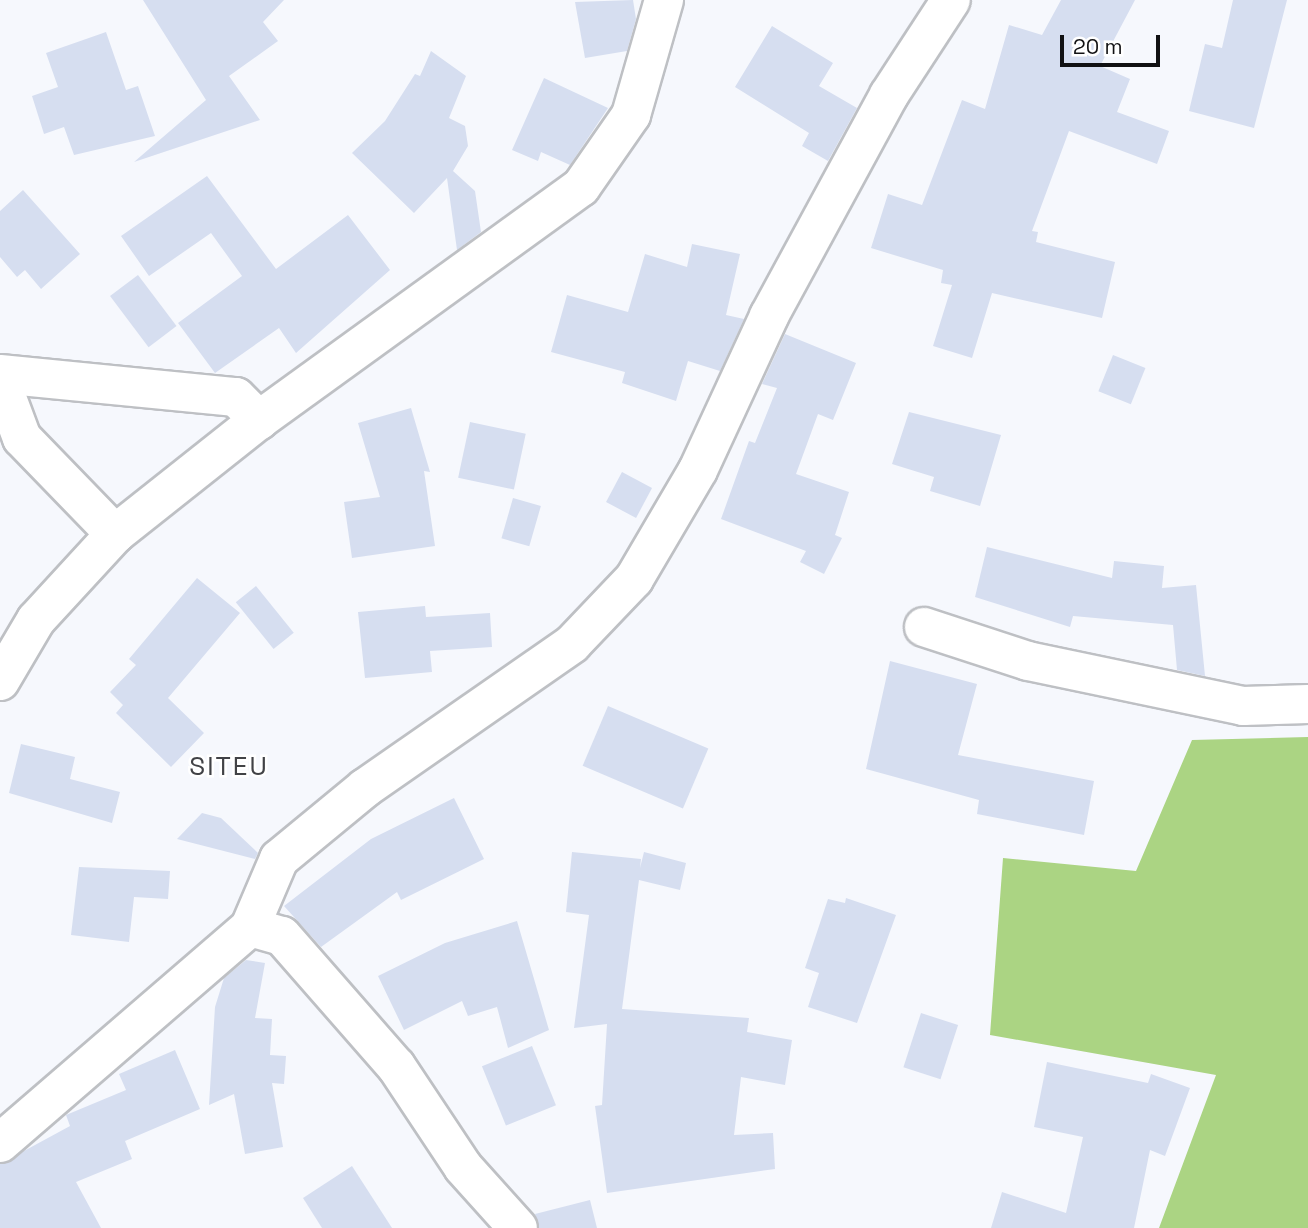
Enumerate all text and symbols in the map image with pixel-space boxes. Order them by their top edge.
scale bar [1063,21,1163,65]
text: 20 m [1073,33,1123,60]
district label: SITEU [190,751,268,783]

